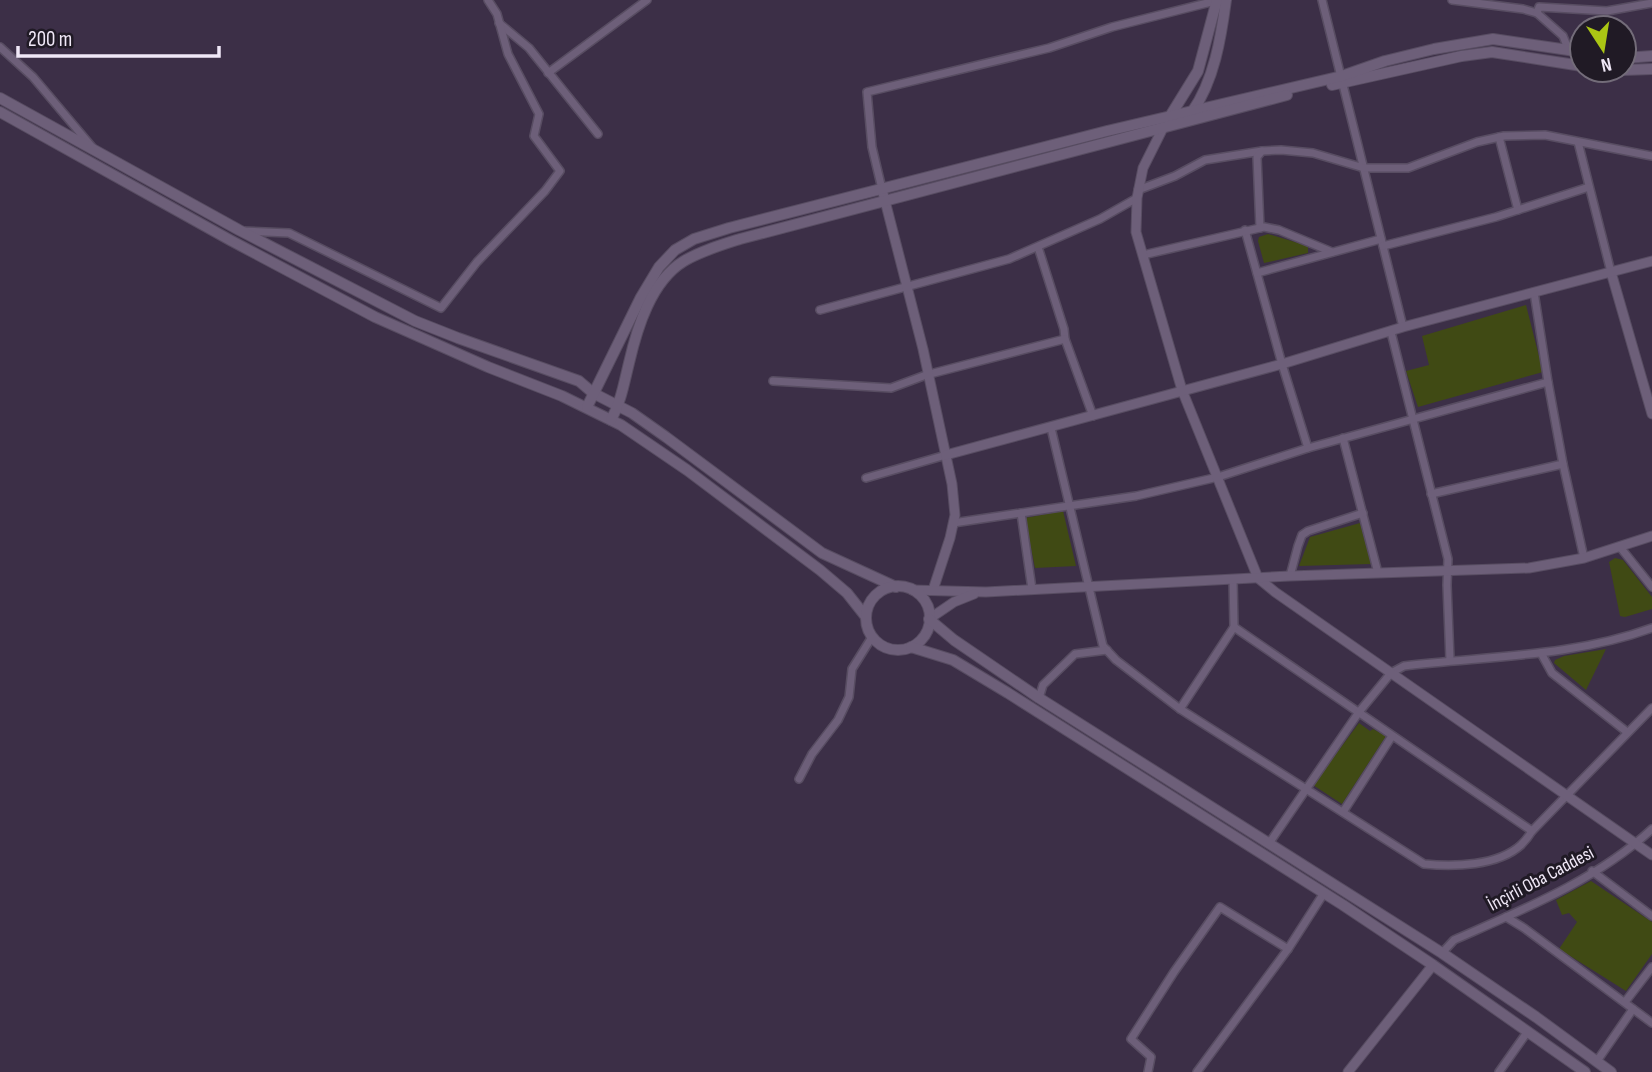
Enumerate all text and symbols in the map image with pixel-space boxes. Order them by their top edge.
scale bar [18,14,219,58]
north arrow [1568,14,1638,84]
text: 200 m [28,27,72,52]
text: N [1599,52,1614,76]
street label: İnçirli Oba Caddesi [1484,841,1598,917]

